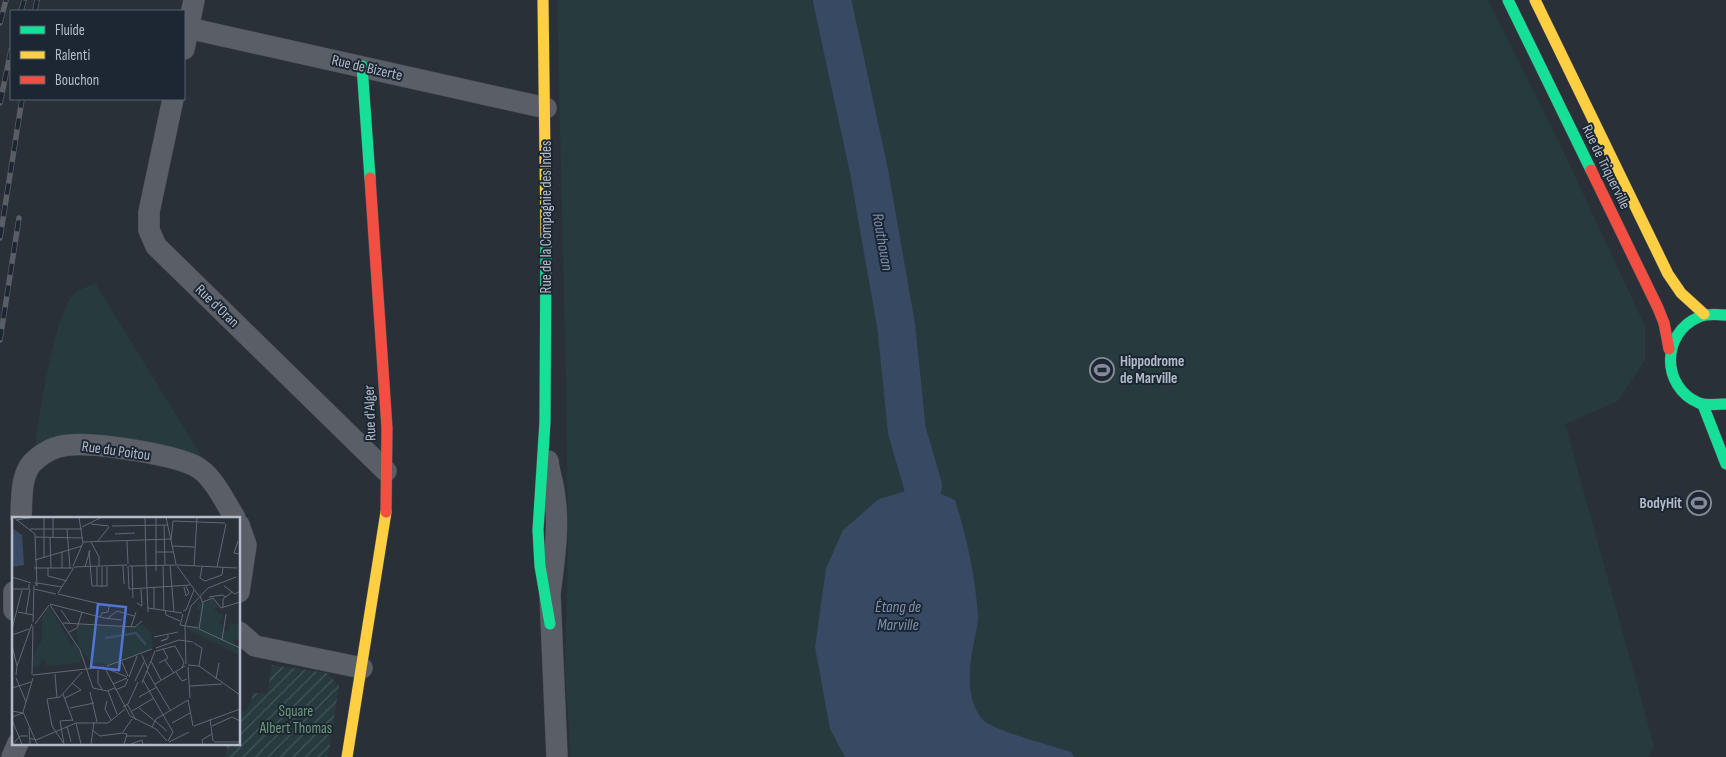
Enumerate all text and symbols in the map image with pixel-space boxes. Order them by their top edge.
legend [10,10,185,100]
text: Fluide [55,21,85,40]
text: Ralenti [55,46,90,65]
street label: Rue de Bizerte [330,51,404,85]
text: Bouchon [55,71,99,90]
street label: Rue de Triquerville [1577,122,1635,212]
street label: Rue de la Compagnie des Indes [537,141,556,294]
water label: Routhouan [868,212,896,272]
street label: Rue d'Oran [191,280,243,332]
place label: Hippodrome de Marville [1120,352,1184,388]
sports icon: Hippodrome de Marville [1089,357,1115,383]
street label: Rue d'Alger [360,384,380,441]
street label: Rue du Poitou [81,437,151,465]
sports icon: BodyHit [1686,490,1712,516]
place label: BodyHit [1640,494,1682,513]
inset map [12,517,240,744]
water label: Étang de Marville [875,598,921,635]
park label: Square Albert Thomas [259,702,332,738]

